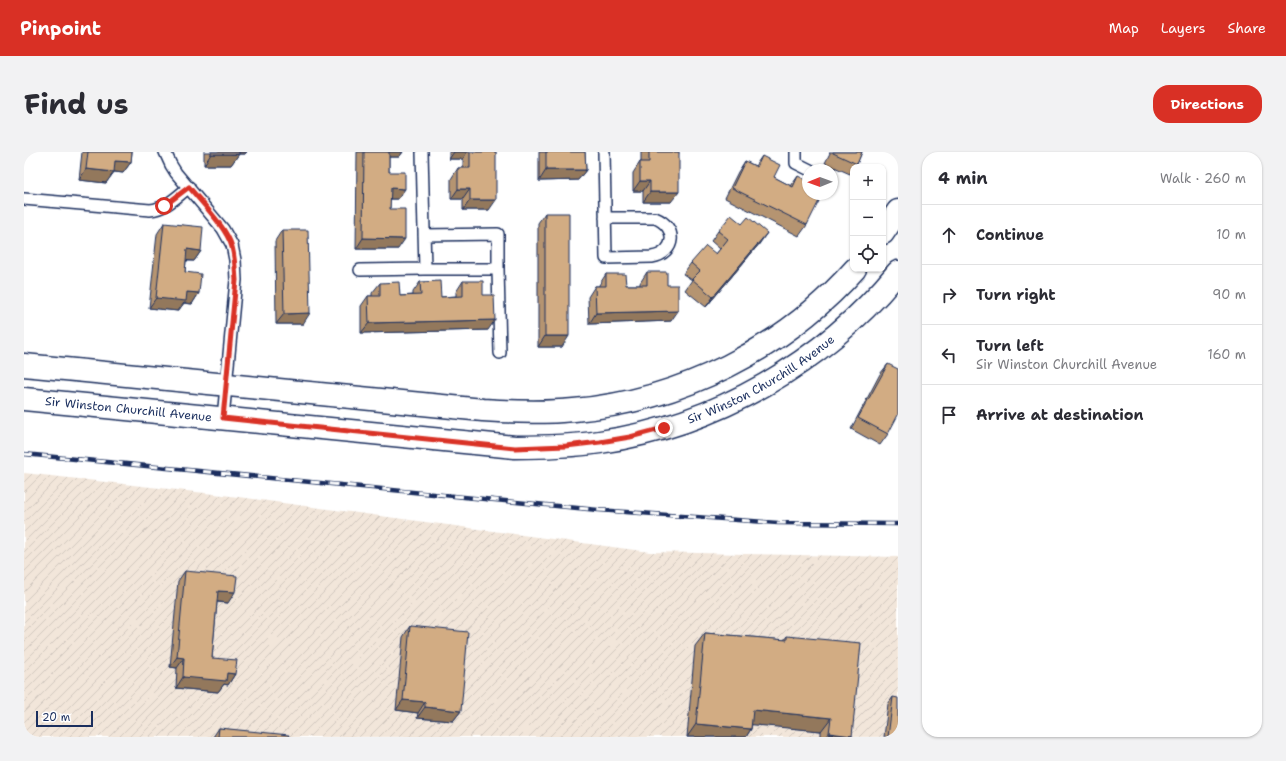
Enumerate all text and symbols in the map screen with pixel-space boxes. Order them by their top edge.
text: Pinpoint [20,16,101,41]
text: Map [1109,19,1139,37]
text: Layers [1161,19,1205,37]
text: Share [1227,19,1266,37]
text: Find us [24,85,129,123]
button: Directions [1153,85,1262,123]
north arrow [802,164,838,200]
map controls [850,164,886,272]
button: + [850,164,886,200]
text: 4 min [938,167,988,189]
text: Walk · 260 m [1160,170,1246,187]
route start [155,197,173,215]
button: − [850,200,886,236]
icon: ahead [938,224,960,246]
text: Continue [976,225,1044,245]
text: 10 m [1216,226,1246,243]
button: locate [850,236,886,272]
icon: right [938,284,960,306]
text: Turn right [976,285,1056,305]
text: 90 m [1212,286,1246,303]
street label: Sir Winston Churchill Avenue [685,331,838,428]
text: Turn left [976,336,1044,356]
icon: left [938,344,960,366]
text: 160 m [1208,346,1246,363]
text: Sir Winston Churchill Avenue [976,356,1157,373]
street label: Sir Winston Churchill Avenue [44,393,213,425]
icon: arrive [938,404,960,426]
text: Arrive at destination [976,405,1144,425]
route end [655,419,673,437]
scale bar [36,709,93,728]
text: 20 m [42,710,70,725]

